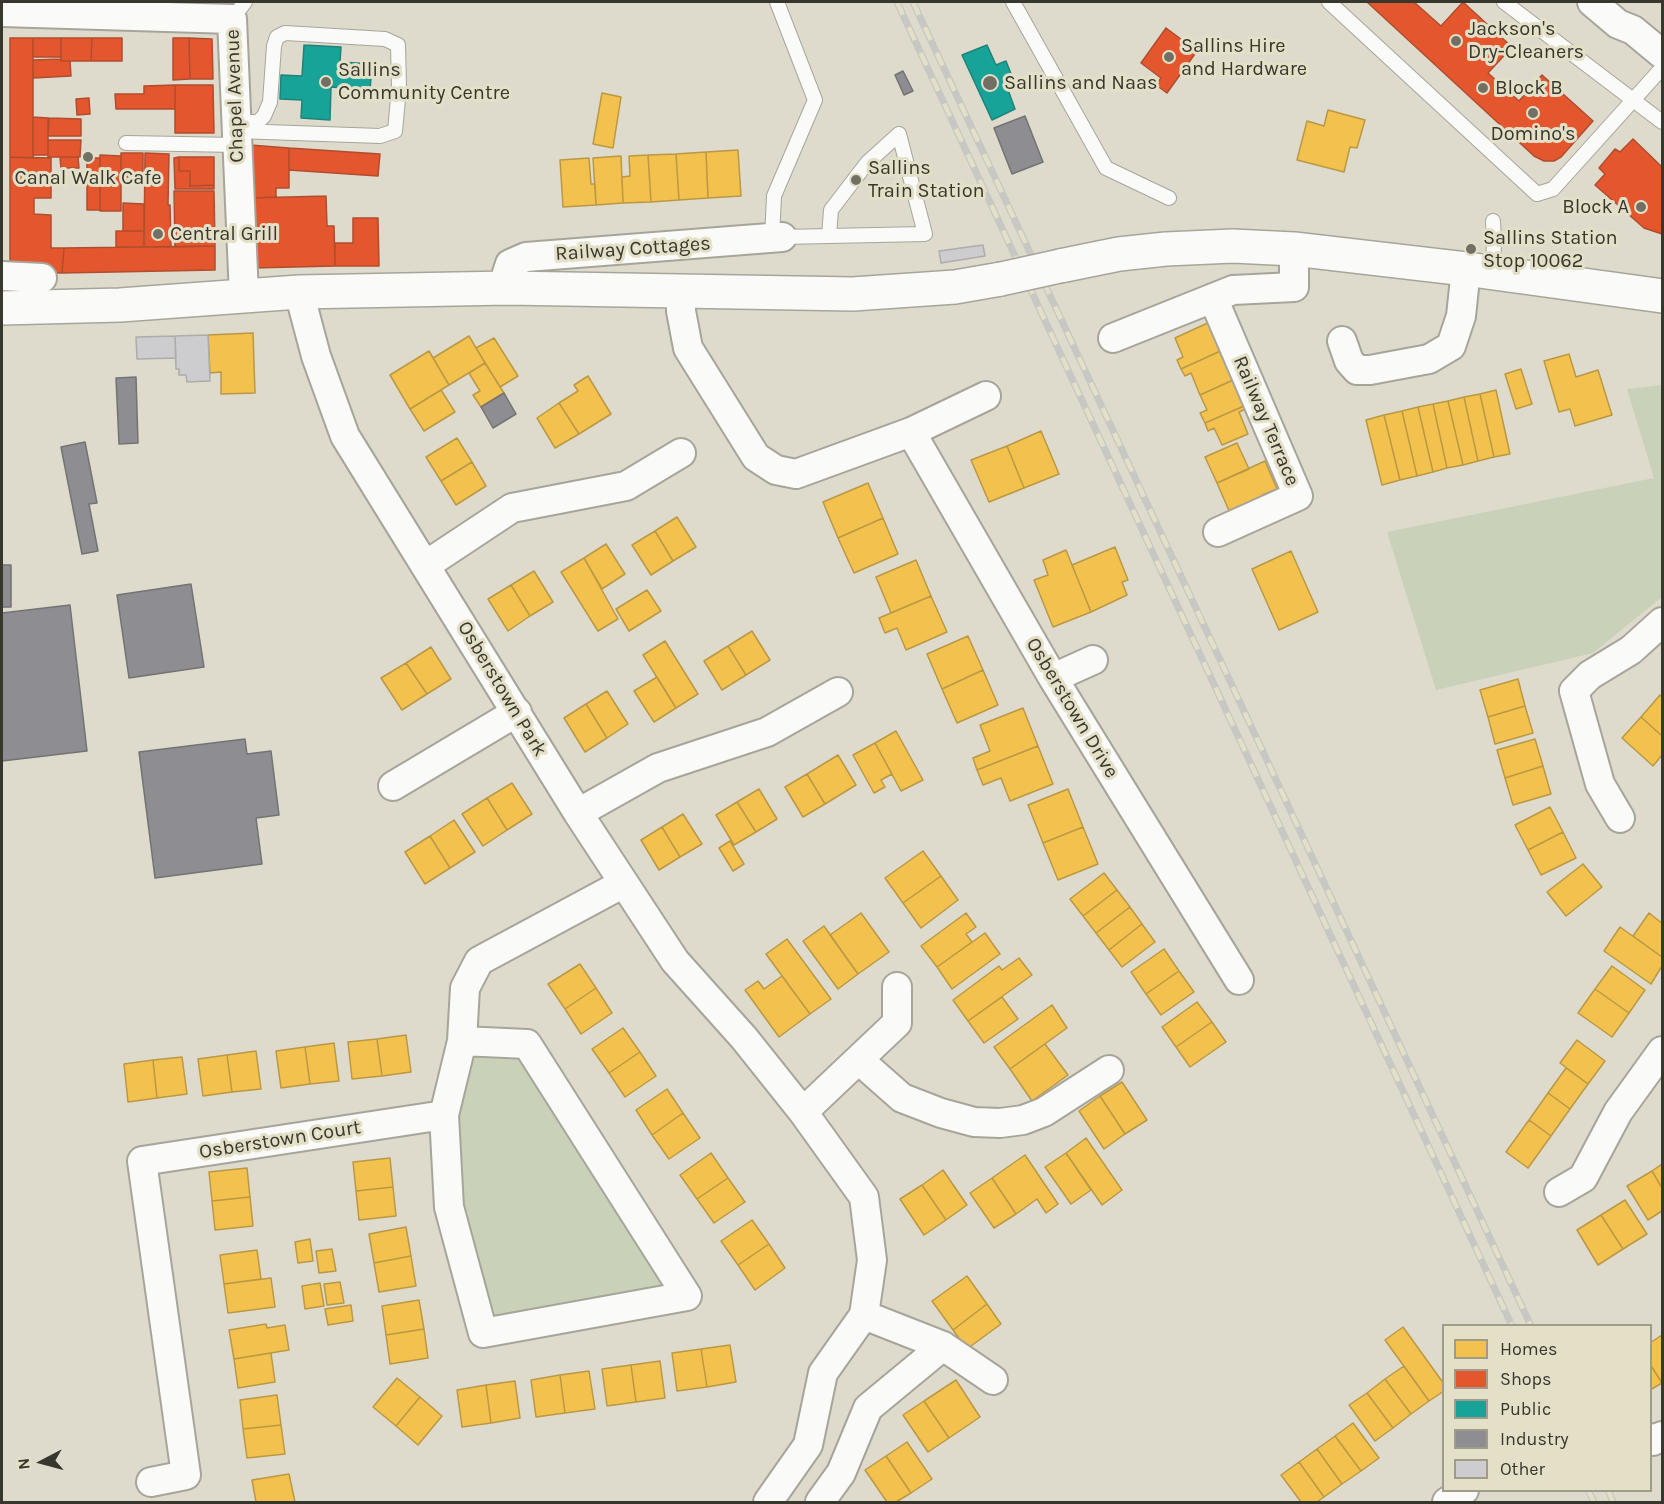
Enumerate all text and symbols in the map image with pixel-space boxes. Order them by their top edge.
place label: Jackson's Dry-Cleaners [1468,17,1584,64]
street label: Chapel Avenue [221,29,249,163]
place label: Sallins Hire and Hardware [1181,34,1307,81]
marker: Jackson's Dry-Cleaners [1449,34,1463,48]
marker: Sallins Hire and Hardware [1162,50,1176,64]
place label: Sallins Community Centre [338,58,510,105]
place label: Sallins and Naas [1004,71,1157,95]
marker: Sallins and Naas [981,74,999,92]
marker: Sallins Community Centre [319,75,333,89]
place label: Block B [1495,76,1563,100]
marker: Block B [1476,81,1490,95]
marker: Domino's [1526,106,1540,120]
place label: Domino's [1490,122,1576,146]
marker: Canal Walk Cafe [81,150,95,164]
place label: Sallins Train Station [868,156,985,203]
place label: Canal Walk Cafe [15,166,161,190]
marker: Sallins Train Station [849,173,863,187]
place label: Block A [1562,195,1629,219]
marker: Block A [1634,200,1648,214]
place label: Central Grill [170,222,278,246]
place label: Sallins Station Stop 10062 [1483,226,1618,273]
marker: Central Grill [151,227,165,241]
street label: Railway Cottages [555,232,711,266]
marker: Sallins Station Stop 10062 [1464,242,1478,256]
street label: Railway Terrace [1228,352,1304,490]
street label: Osberstown Park [452,617,552,761]
street label: Osberstown Drive [1021,633,1123,783]
street label: Osberstown Court [198,1115,362,1165]
legend [1442,1324,1652,1492]
text: Homes [1500,1338,1557,1360]
text: Shops [1500,1368,1552,1390]
text: Public [1500,1398,1551,1420]
text: Industry [1500,1428,1569,1450]
north arrow [12,1432,72,1492]
text: N [14,1457,34,1471]
text: Other [1500,1458,1545,1480]

